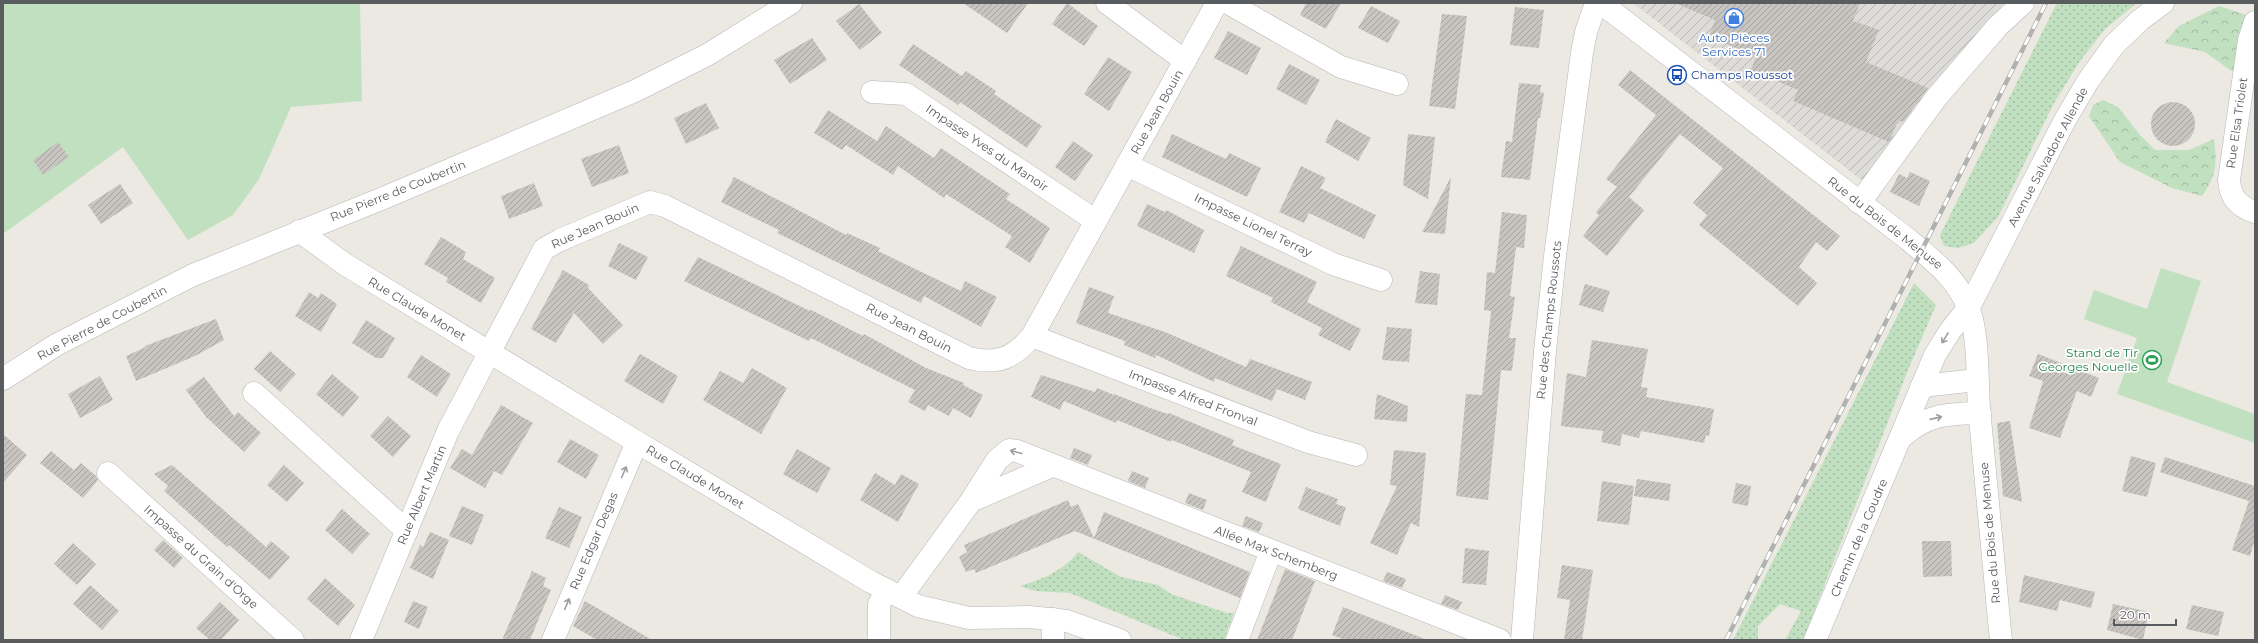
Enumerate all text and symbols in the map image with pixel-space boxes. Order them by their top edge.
shop icon: Auto Pièces Services 71 [1723,7,1745,29]
place label: Auto Pièces Services 71 [1699,30,1769,59]
bus stop icon: Champs Roussot [1666,64,1688,86]
street label: Rue Jean Bouin [1127,67,1186,157]
place label: Champs Roussot [1691,67,1793,82]
street label: Rue Elsa Triolet [2223,76,2250,170]
street label: Avenue Salvadore Allende [2004,84,2091,229]
street label: Impasse Yves du Manoir [923,101,1052,194]
street label: Rue Pierre de Coubertin [328,156,468,225]
street label: Rue du Bois de Menuse [1825,173,1946,272]
street label: Impasse Lionel Terray [1192,190,1315,260]
street label: Rue Jean Bouin [549,199,641,252]
street label: Rue des Champs Roussots [1533,240,1564,400]
street label: Rue Claude Monet [365,273,469,344]
street label: Rue Pierre de Coubertin [34,282,169,363]
street label: Rue Jean Bouin [864,299,955,356]
one-way arrow [1941,332,1949,343]
place label: Stand de Tir Georges Nouelle [2039,345,2138,374]
sports icon: Stand de Tir Georges Nouelle [2141,349,2163,371]
street label: Impasse Alfred Fronval [1127,366,1260,429]
one-way arrow [1930,413,1943,421]
street label: Rue Claude Monet [643,441,747,512]
street label: Rue Albert Martin [394,443,449,547]
one-way arrow [1010,448,1023,455]
street label: Rue du Bois de Menuse [1976,462,2003,604]
one-way arrow [621,466,628,478]
street label: Chemin de la Coudre [1827,476,1890,599]
street label: Rue Edgar Degas [566,490,621,592]
street label: Impasse du Grain d'Orge [141,501,262,612]
street label: Allée Max Schemberg [1212,522,1340,583]
one-way arrow [564,598,571,610]
scale bar [2114,601,2176,627]
text: 20 m [2120,607,2151,622]

